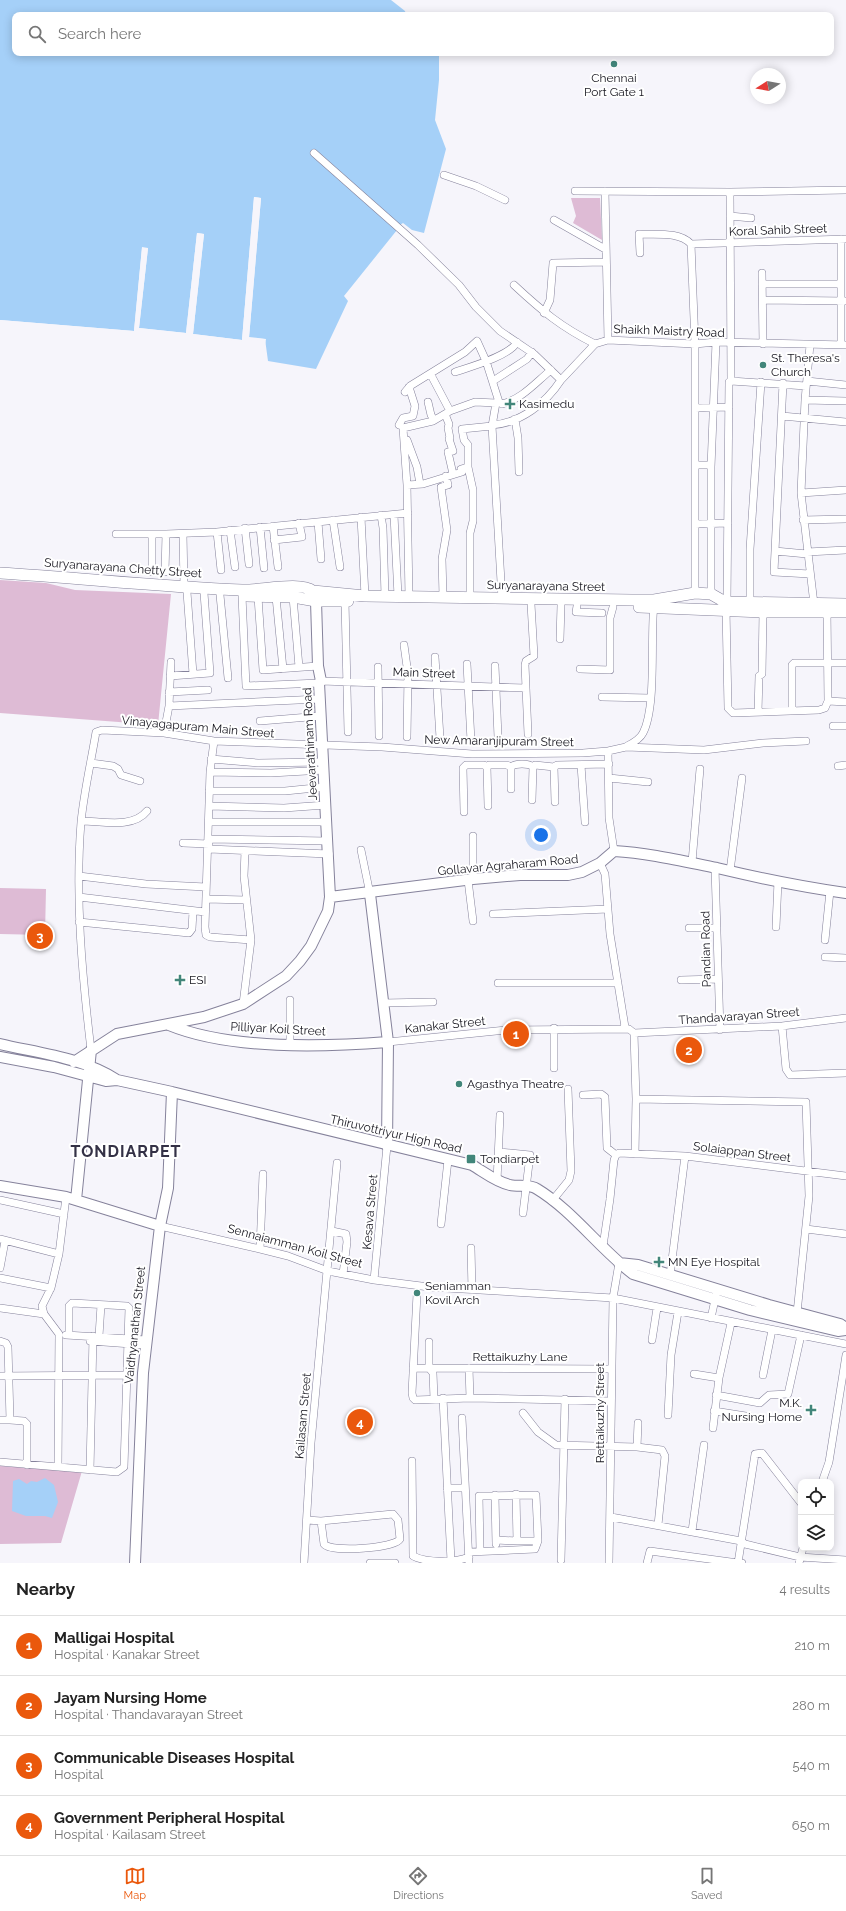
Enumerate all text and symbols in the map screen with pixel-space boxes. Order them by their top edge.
search box [12,12,834,56]
icon: search [26,23,48,45]
text: Search here [58,25,141,43]
marker: Chennai Port Gate 1 [609,59,619,69]
north arrow [750,68,786,104]
place label: Chennai Port Gate 1 [584,71,644,99]
street label: Koral Sahib Street [729,221,827,239]
street label: Shaikh Maistry Road [613,322,725,340]
place label: St. Theresa's Church [771,351,840,379]
marker: St. Theresa's Church [758,360,768,370]
place label: Kasimedu [519,397,574,411]
marker: Kasimedu [504,398,516,410]
street label: Suryanarayana Chetty Street [44,556,202,580]
street label: Suryanarayana Street [487,578,605,594]
street label: Main Street [392,665,456,681]
street label: Jeevarathinam Road [300,687,320,801]
street label: Vinayagapuram Main Street [121,713,275,741]
street label: New Amaranjipuram Street [424,733,574,749]
your location [531,825,551,845]
street label: Gollavar Agraharam Road [437,852,579,878]
street label: Pandian Road [698,911,714,987]
pin: 3 [27,921,53,951]
place label: ESI [189,973,207,987]
marker: ESI [174,974,186,986]
street label: Thandavarayan Street [678,1005,800,1027]
street label: Kanakar Street [404,1014,486,1036]
pin: 1 [503,1019,529,1049]
street label: Pilliyar Koil Street [230,1020,326,1038]
pin: 2 [676,1035,702,1065]
place label: Agasthya Theatre [467,1077,564,1091]
marker: Agasthya Theatre [454,1079,464,1089]
street label: Thiruvottriyur High Road [329,1112,463,1156]
street label: Solaiappan Street [692,1139,792,1165]
district label: TONDIARPET [71,1142,181,1161]
place label: Tondiarpet [480,1152,539,1166]
marker: Tondiarpet [465,1153,477,1165]
street label: Kesava Street [360,1174,380,1250]
street label: Sennaiamman Koil Street [226,1221,364,1271]
place label: MN Eye Hospital [668,1255,761,1269]
marker: MN Eye Hospital [653,1256,665,1268]
street label: Vaidhyanathan Street [122,1265,148,1385]
place label: Seniamman Kovil Arch [425,1279,491,1307]
marker: Seniamman Kovil Arch [412,1288,422,1298]
street label: Rettaikuzhy Lane [473,1350,567,1364]
street label: Rettaikuzhy Street [593,1363,607,1463]
street label: Kailasam Street [292,1372,314,1460]
place label: M.K. Nursing Home [722,1396,802,1424]
marker: M.K. Nursing Home [805,1404,817,1416]
pin: 4 [347,1407,373,1437]
map controls [798,1479,834,1551]
button: locate [798,1479,834,1515]
button: layers [798,1515,834,1551]
text: Nearby [16,1579,75,1599]
text: 4 results [779,1582,830,1597]
text: Malligai Hospital [54,1629,174,1647]
text: 1 [26,1638,32,1653]
text: 210 m [794,1638,830,1653]
text: Hospital · Kanakar Street [54,1647,200,1662]
text: Jayam Nursing Home [54,1689,207,1707]
text: 2 [25,1698,33,1713]
text: 280 m [792,1698,830,1713]
text: Hospital · Thandavarayan Street [54,1707,243,1722]
text: Communicable Diseases Hospital [54,1749,294,1767]
text: 3 [25,1758,33,1773]
text: 540 m [793,1758,830,1773]
text: Hospital [54,1767,103,1782]
text: Government Peripheral Hospital [54,1809,285,1827]
text: 4 [25,1818,33,1833]
text: 650 m [792,1818,830,1833]
text: Hospital · Kailasam Street [54,1827,206,1842]
tab: Map [124,1865,146,1902]
tab: Directions [393,1865,444,1902]
tab: Saved [691,1865,722,1902]

